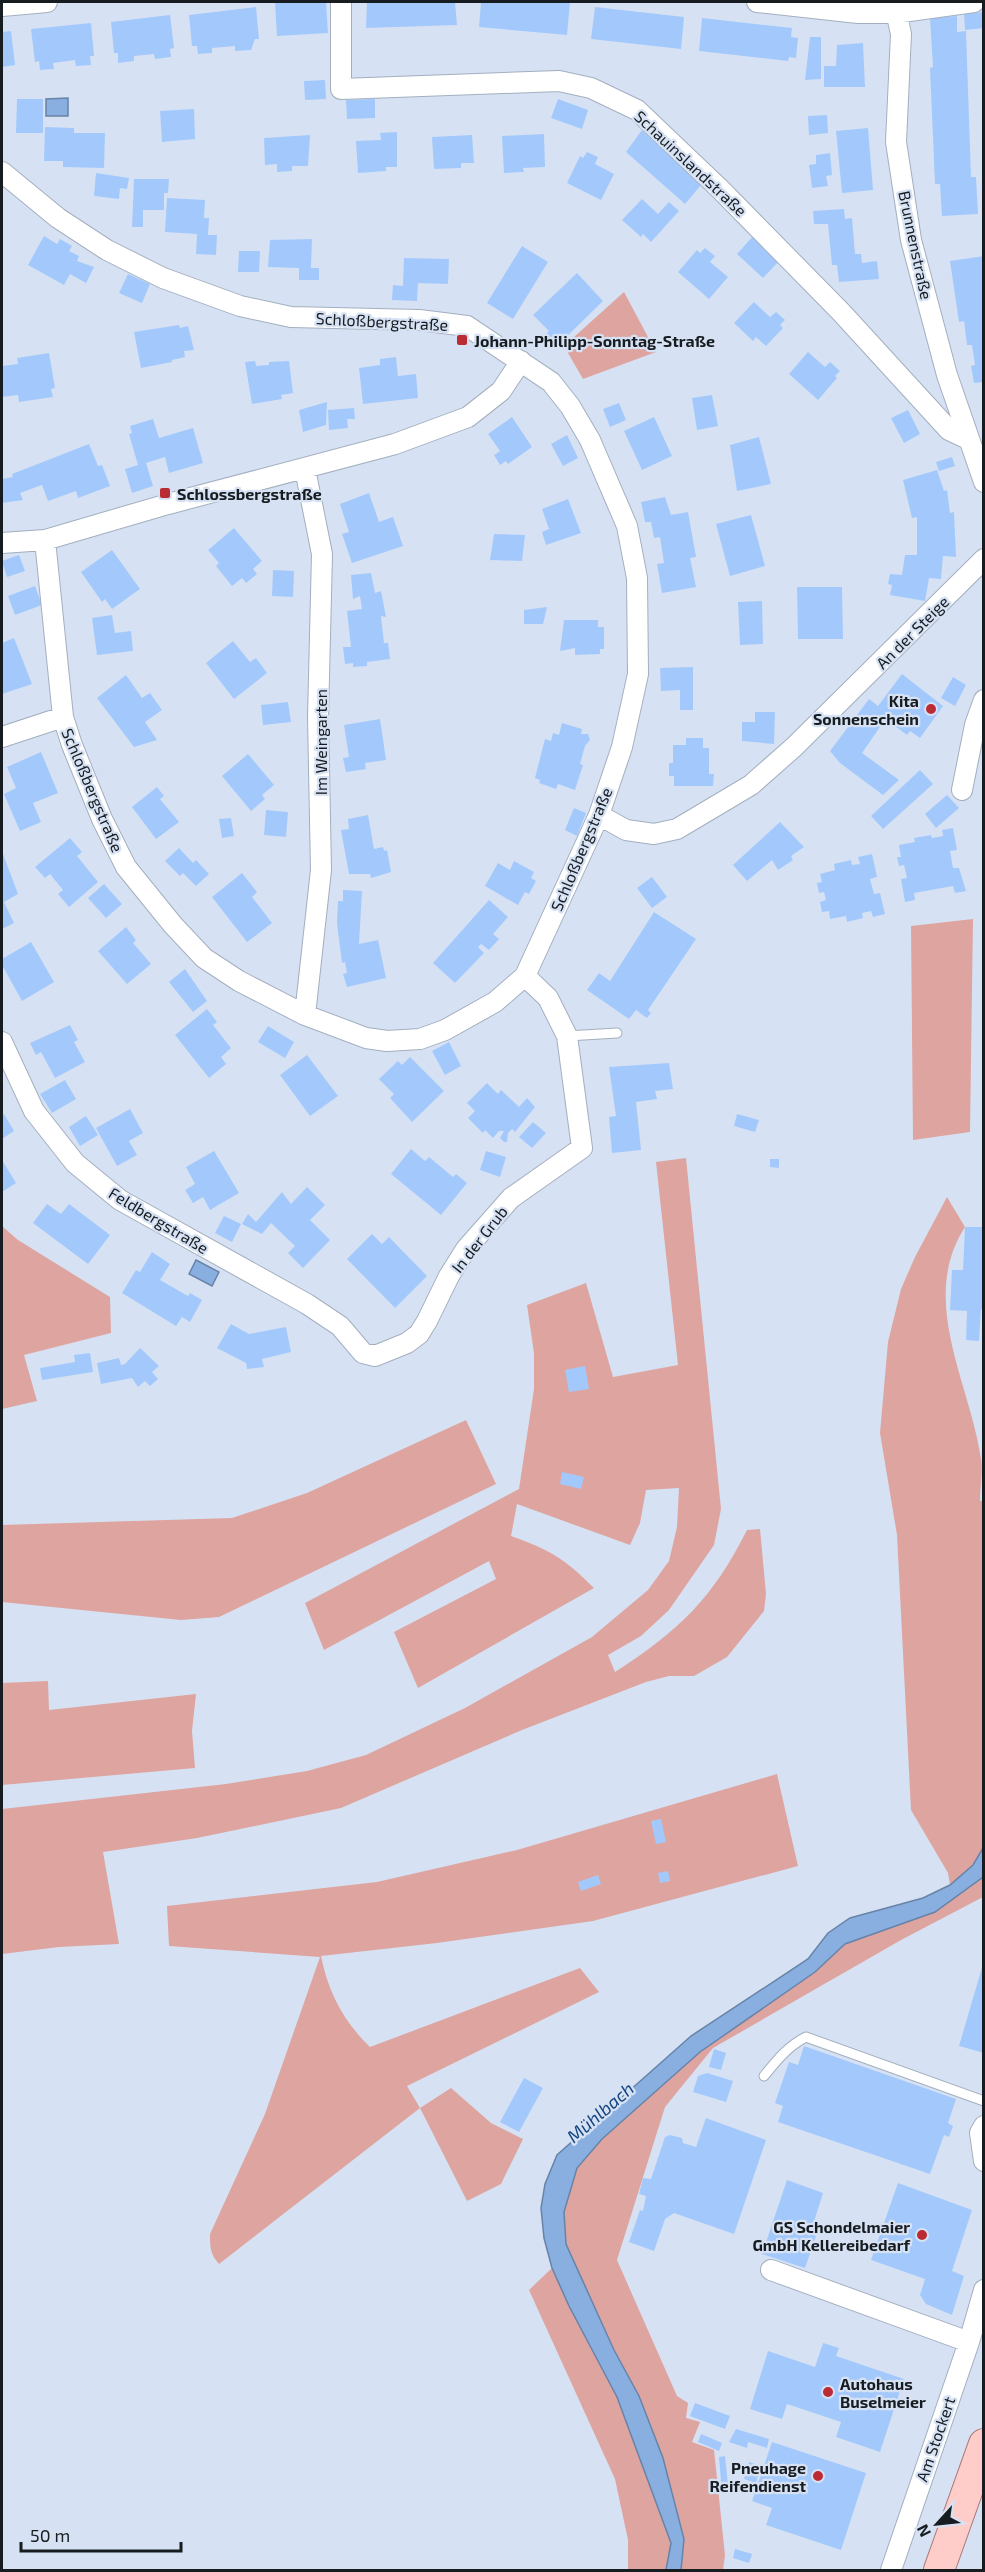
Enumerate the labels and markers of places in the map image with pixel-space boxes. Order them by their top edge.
place label: Johann-Philipp-Sonntag-Straße [474,331,715,350]
marker: Johann-Philipp-Sonntag-Straße [455,333,469,347]
place label: Schlossbergstraße [177,484,322,503]
marker: Schlossbergstraße [158,486,172,500]
place label: Kita Sonnenschein [813,691,919,728]
marker: Kita Sonnenschein [924,702,938,716]
place label: GS Schondelmaier GmbH Kellereibedarf [752,2217,911,2254]
marker: GS Schondelmaier GmbH Kellereibedarf [915,2228,929,2242]
place label: Autohaus Buselmeier [840,2374,926,2411]
marker: Autohaus Buselmeier [821,2385,835,2399]
place label: Pneuhage Reifendienst [710,2458,806,2495]
marker: Pneuhage Reifendienst [811,2469,825,2483]

